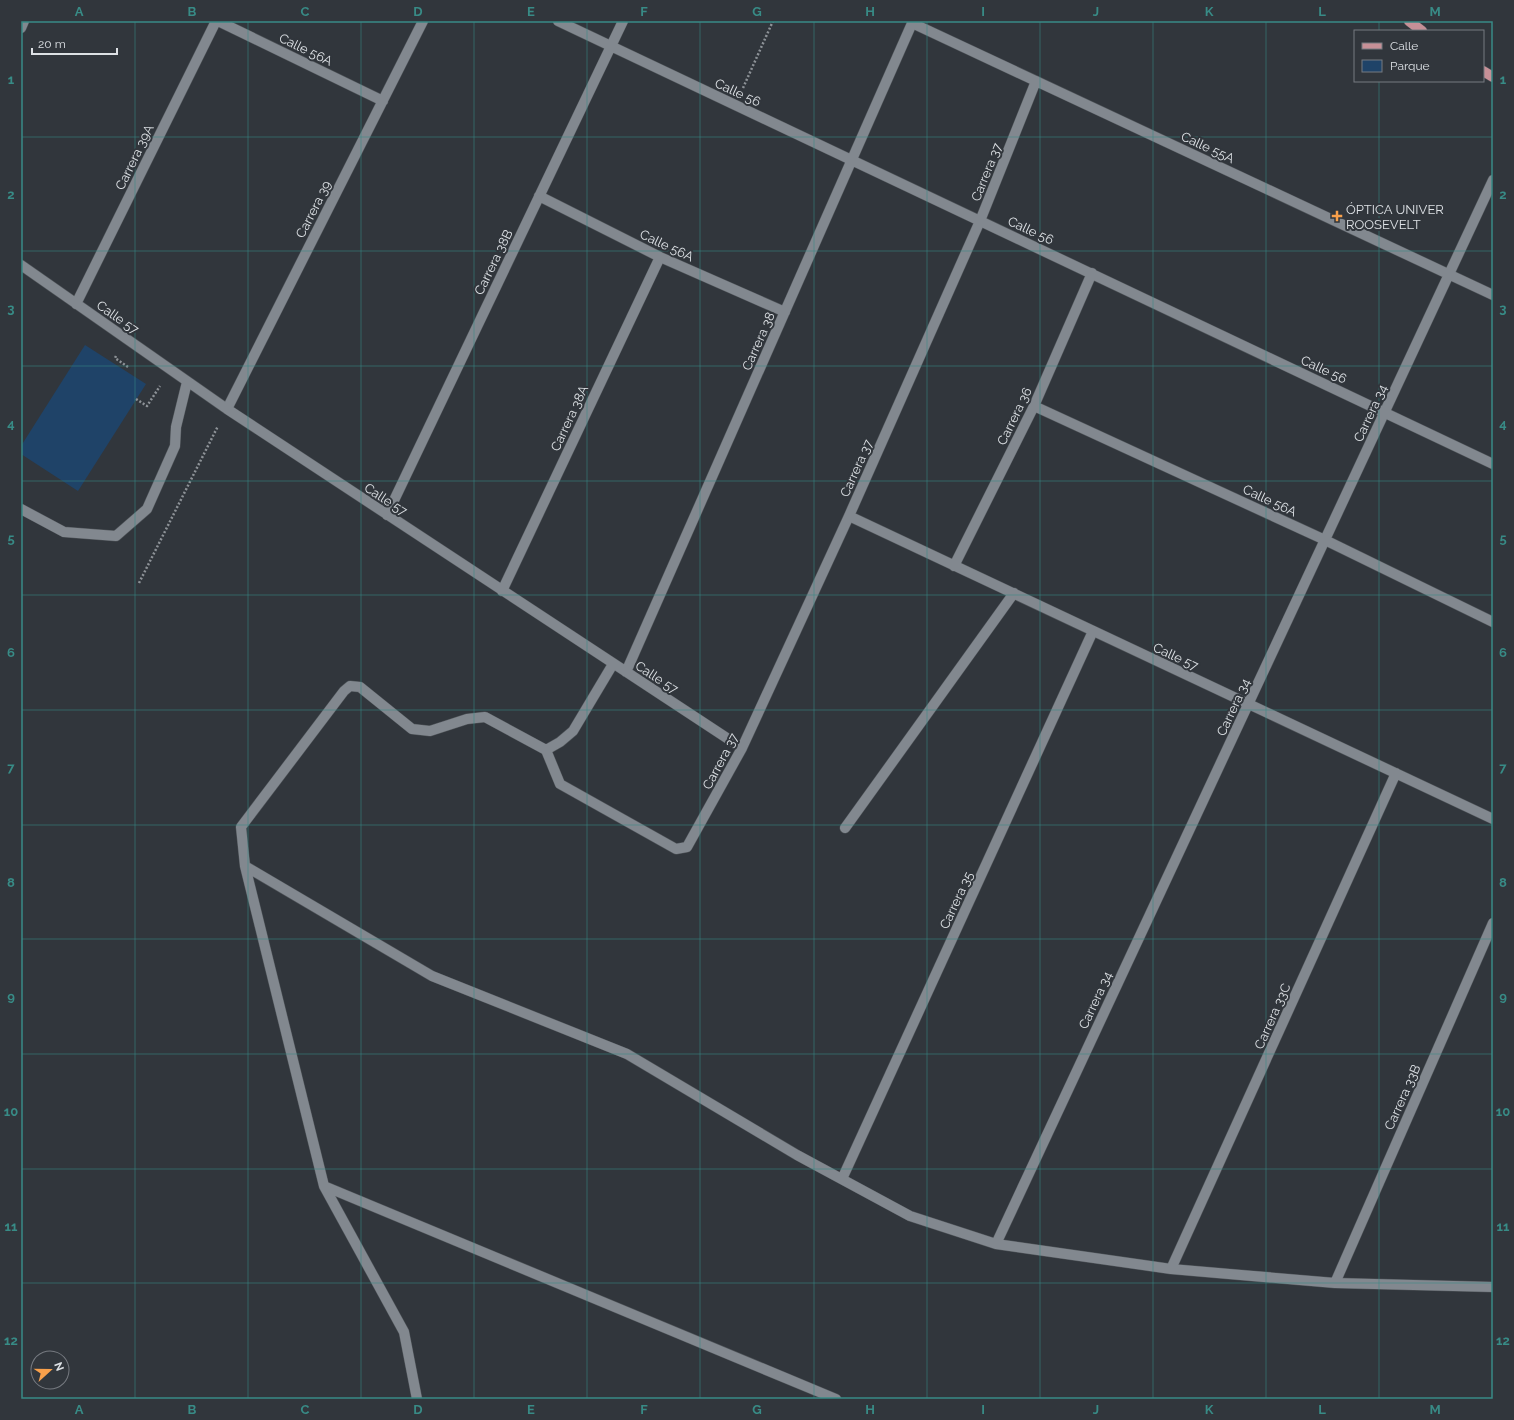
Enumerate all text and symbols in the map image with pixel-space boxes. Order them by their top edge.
text: A [75,4,84,19]
text: B [188,4,197,19]
text: C [301,4,310,19]
text: D [413,4,423,19]
text: E [527,4,535,19]
text: F [640,4,648,19]
text: G [752,4,762,19]
text: H [865,4,875,19]
text: I [981,4,985,19]
text: J [1093,4,1099,19]
text: K [1205,4,1214,19]
text: L [1318,4,1326,19]
text: M [1429,4,1441,19]
scale bar [32,30,117,56]
street label: Calle 56A [277,30,335,69]
legend [1354,30,1484,82]
text: 20 m [38,37,66,51]
text: Calle [1390,39,1418,53]
text: Parque [1390,59,1430,73]
text: 1 [8,72,15,87]
text: 1 [1500,72,1507,87]
street label: Calle 56 [712,75,763,110]
street label: Carrera 39A [112,122,157,192]
street label: Calle 55A [1179,129,1237,166]
street label: Carrera 37 [968,141,1005,203]
street label: Carrera 39 [293,178,334,240]
text: 2 [7,187,15,202]
text: 2 [1499,187,1507,202]
place label: ÓPTICA UNIVER ROOSEVELT [1346,202,1444,232]
marker: ÓPTICA UNIVER ROOSEVELT [1331,210,1343,222]
street label: Calle 56 [1005,213,1056,248]
street label: Calle 56A [638,226,696,264]
street label: Carrera 38B [471,227,516,297]
street label: Calle 57 [94,297,142,337]
text: 3 [7,301,15,316]
text: 3 [1499,301,1507,316]
street label: Carrera 38 [739,310,778,373]
street label: Calle 56 [1298,352,1349,387]
street label: Carrera 34 [1351,382,1390,444]
street label: Carrera 38A [548,383,591,453]
street label: Carrera 36 [994,385,1035,447]
text: 4 [7,416,15,431]
text: 4 [1499,416,1507,431]
street label: Carrera 37 [837,437,876,499]
street label: Calle 57 [362,480,410,519]
street label: Calle 56A [1241,481,1299,519]
text: 5 [7,531,15,546]
text: 5 [1499,531,1507,546]
street label: Calle 57 [1151,640,1201,673]
text: 6 [7,645,15,660]
text: 6 [1499,645,1507,660]
street label: Calle 57 [633,658,681,697]
street label: Carrera 34 [1214,676,1253,738]
street label: Carrera 37 [699,731,741,792]
text: 7 [7,760,15,775]
text: 7 [1499,760,1507,775]
street label: Carrera 35 [937,869,976,931]
text: 8 [7,875,15,890]
text: 8 [1499,875,1507,890]
street label: Carrera 34 [1076,969,1115,1031]
street label: Carrera 33C [1251,981,1294,1051]
text: 9 [7,989,15,1004]
text: 9 [1499,989,1507,1004]
street label: Carrera 33B [1381,1062,1424,1132]
text: 10 [4,1104,18,1119]
text: 10 [1496,1104,1510,1119]
text: 11 [5,1219,18,1234]
text: 11 [1497,1219,1510,1234]
text: 12 [4,1333,18,1348]
text: 12 [1496,1333,1510,1348]
north arrow [30,1350,70,1390]
text: N [51,1360,66,1373]
text: A [75,1402,84,1417]
text: B [188,1402,197,1417]
text: C [301,1402,310,1417]
text: D [413,1402,423,1417]
text: E [527,1402,535,1417]
text: F [640,1402,648,1417]
text: G [752,1402,762,1417]
text: H [865,1402,875,1417]
text: I [981,1402,985,1417]
text: J [1093,1402,1099,1417]
text: K [1205,1402,1214,1417]
text: L [1318,1402,1326,1417]
text: M [1429,1402,1441,1417]

